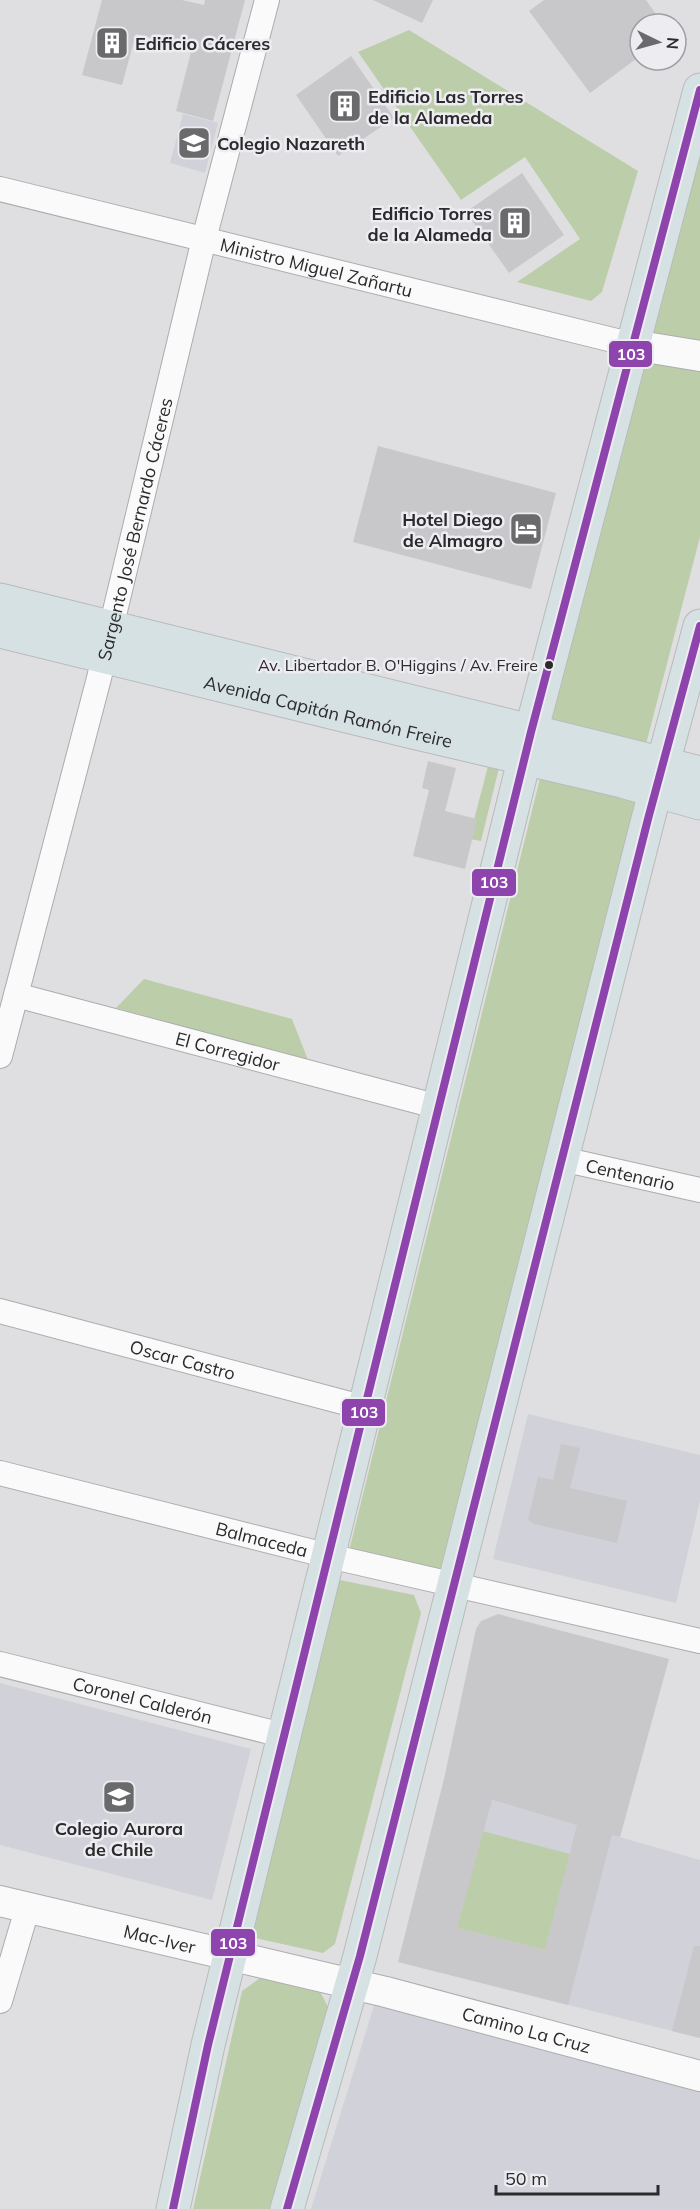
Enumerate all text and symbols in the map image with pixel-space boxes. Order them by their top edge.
north arrow [628,12,688,72]
building icon: Edificio Cáceres [94,25,130,61]
place label: Edificio Cáceres [135,32,270,55]
text: N [662,36,683,50]
place label: Edificio Las Torres de la Alameda [368,85,524,129]
building icon: Edificio Las Torres de la Alameda [327,88,363,124]
school or university icon: Colegio Nazareth [176,125,212,161]
place label: Colegio Nazareth [217,132,365,155]
place label: Edificio Torres de la Alameda [368,202,492,246]
building icon: Edificio Torres de la Alameda [497,205,533,241]
street label: Ministro Miguel Zañartu [218,232,415,302]
line badge: 103 [608,340,653,368]
text: 103 [617,344,645,364]
street label: Sargento José Bernardo Cáceres [92,395,177,663]
place label: Hotel Diego de Almagro [402,508,503,552]
hotel icon: Hotel Diego de Almagro [508,511,544,547]
place label: Av. Libertador B. O'Higgins / Av. Freire [258,655,538,675]
marker: Av. Libertador B. O'Higgins / Av. Freire [543,659,555,671]
street label: Avenida Capitán Ramón Freire [202,670,455,752]
line badge: 103 [471,868,517,897]
text: 103 [480,872,508,892]
street label: El Corregidor [173,1026,283,1076]
street label: Centenario [584,1153,677,1195]
street label: Oscar Castro [127,1335,238,1385]
line badge: 103 [341,1398,386,1427]
text: 103 [350,1402,378,1422]
street label: Balmaceda [213,1516,310,1562]
street label: Coronel Calderón [70,1671,215,1729]
school or university icon: Colegio Aurora de Chile [101,1779,137,1815]
place label: Colegio Aurora de Chile [55,1817,183,1861]
street label: Mac-Iver [121,1919,198,1958]
line badge: 103 [210,1928,256,1957]
text: 103 [219,1933,247,1953]
street label: Camino La Cruz [460,2001,593,2058]
scale bar [496,2158,658,2196]
text: 50 m [505,2167,547,2190]

